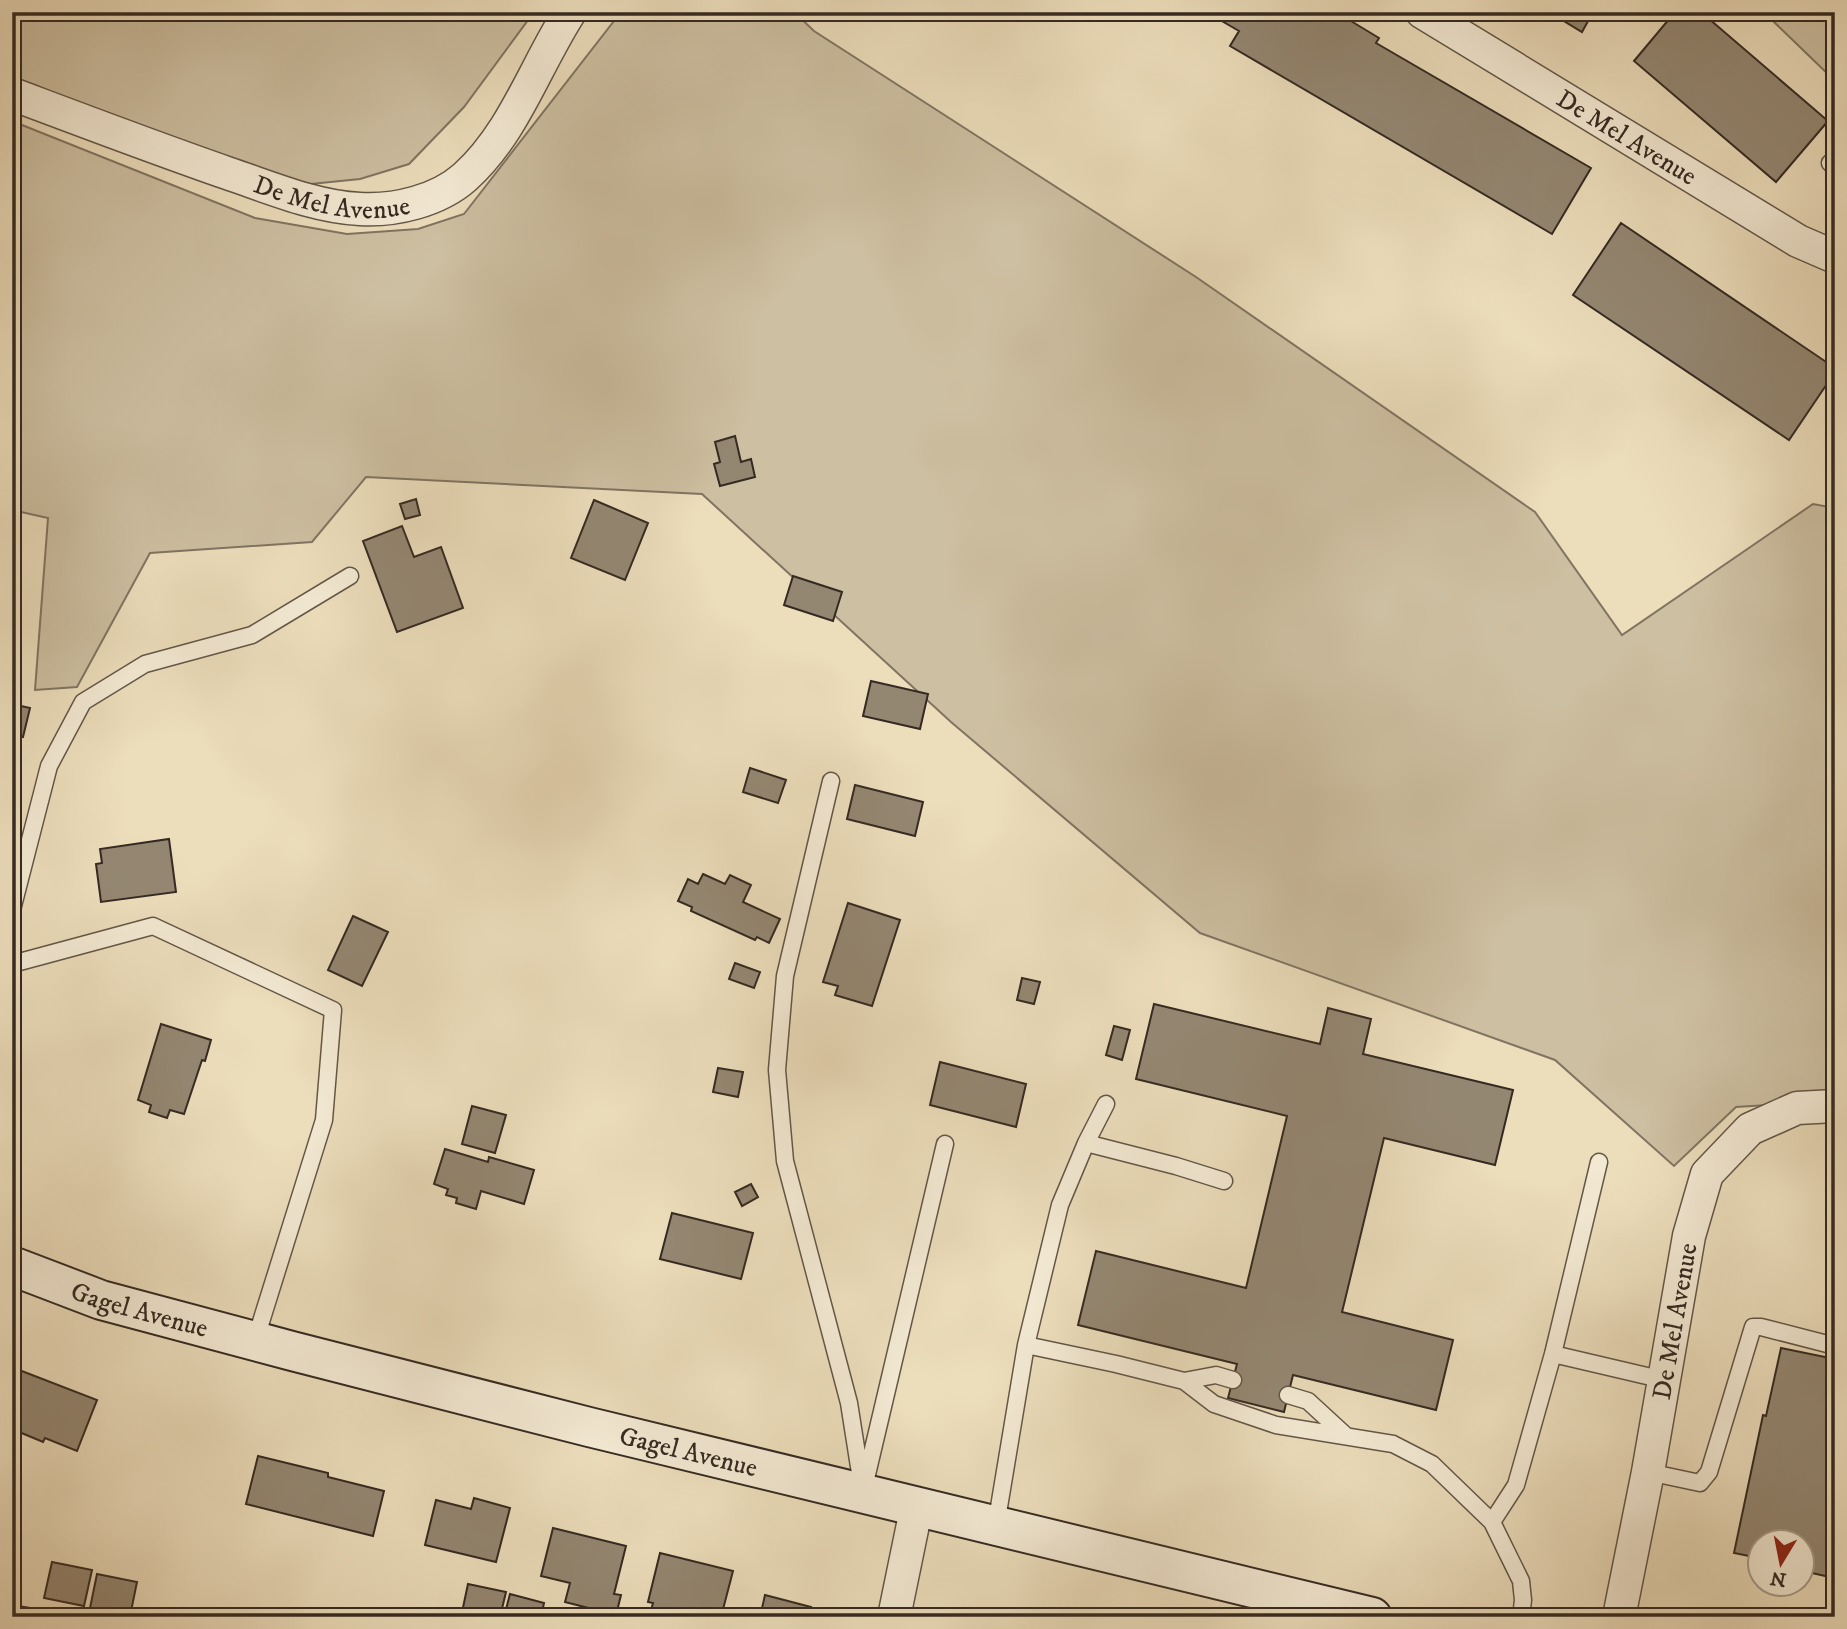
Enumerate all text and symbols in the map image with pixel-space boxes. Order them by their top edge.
street label: De Mel Avenue [1550,83,1702,193]
street label: De Mel Avenue [249,169,413,227]
street label: De Mel Avenue [1646,1241,1705,1402]
street label: Gagel Avenue [66,1275,211,1346]
street label: Gagel Avenue [616,1420,761,1485]
north arrow [1745,1528,1815,1598]
text: N [1768,1566,1788,1591]

